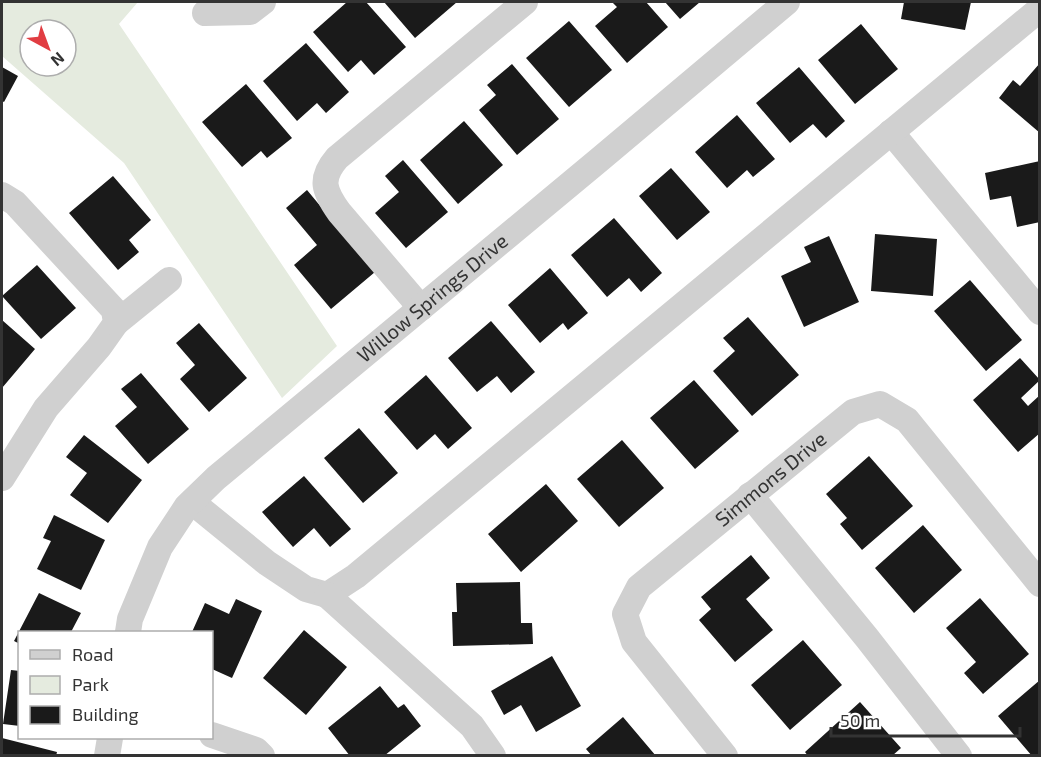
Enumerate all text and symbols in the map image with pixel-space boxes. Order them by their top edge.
north arrow [18,18,78,78]
text: N [48,49,69,71]
street label: Willow Springs Drive [352,228,512,367]
street label: Simmons Drive [710,426,831,531]
legend [18,631,213,739]
text: Road [72,643,113,665]
text: Park [72,673,109,695]
scale bar [831,700,1020,738]
text: Building [72,703,139,725]
text: 50 m [840,709,880,731]

